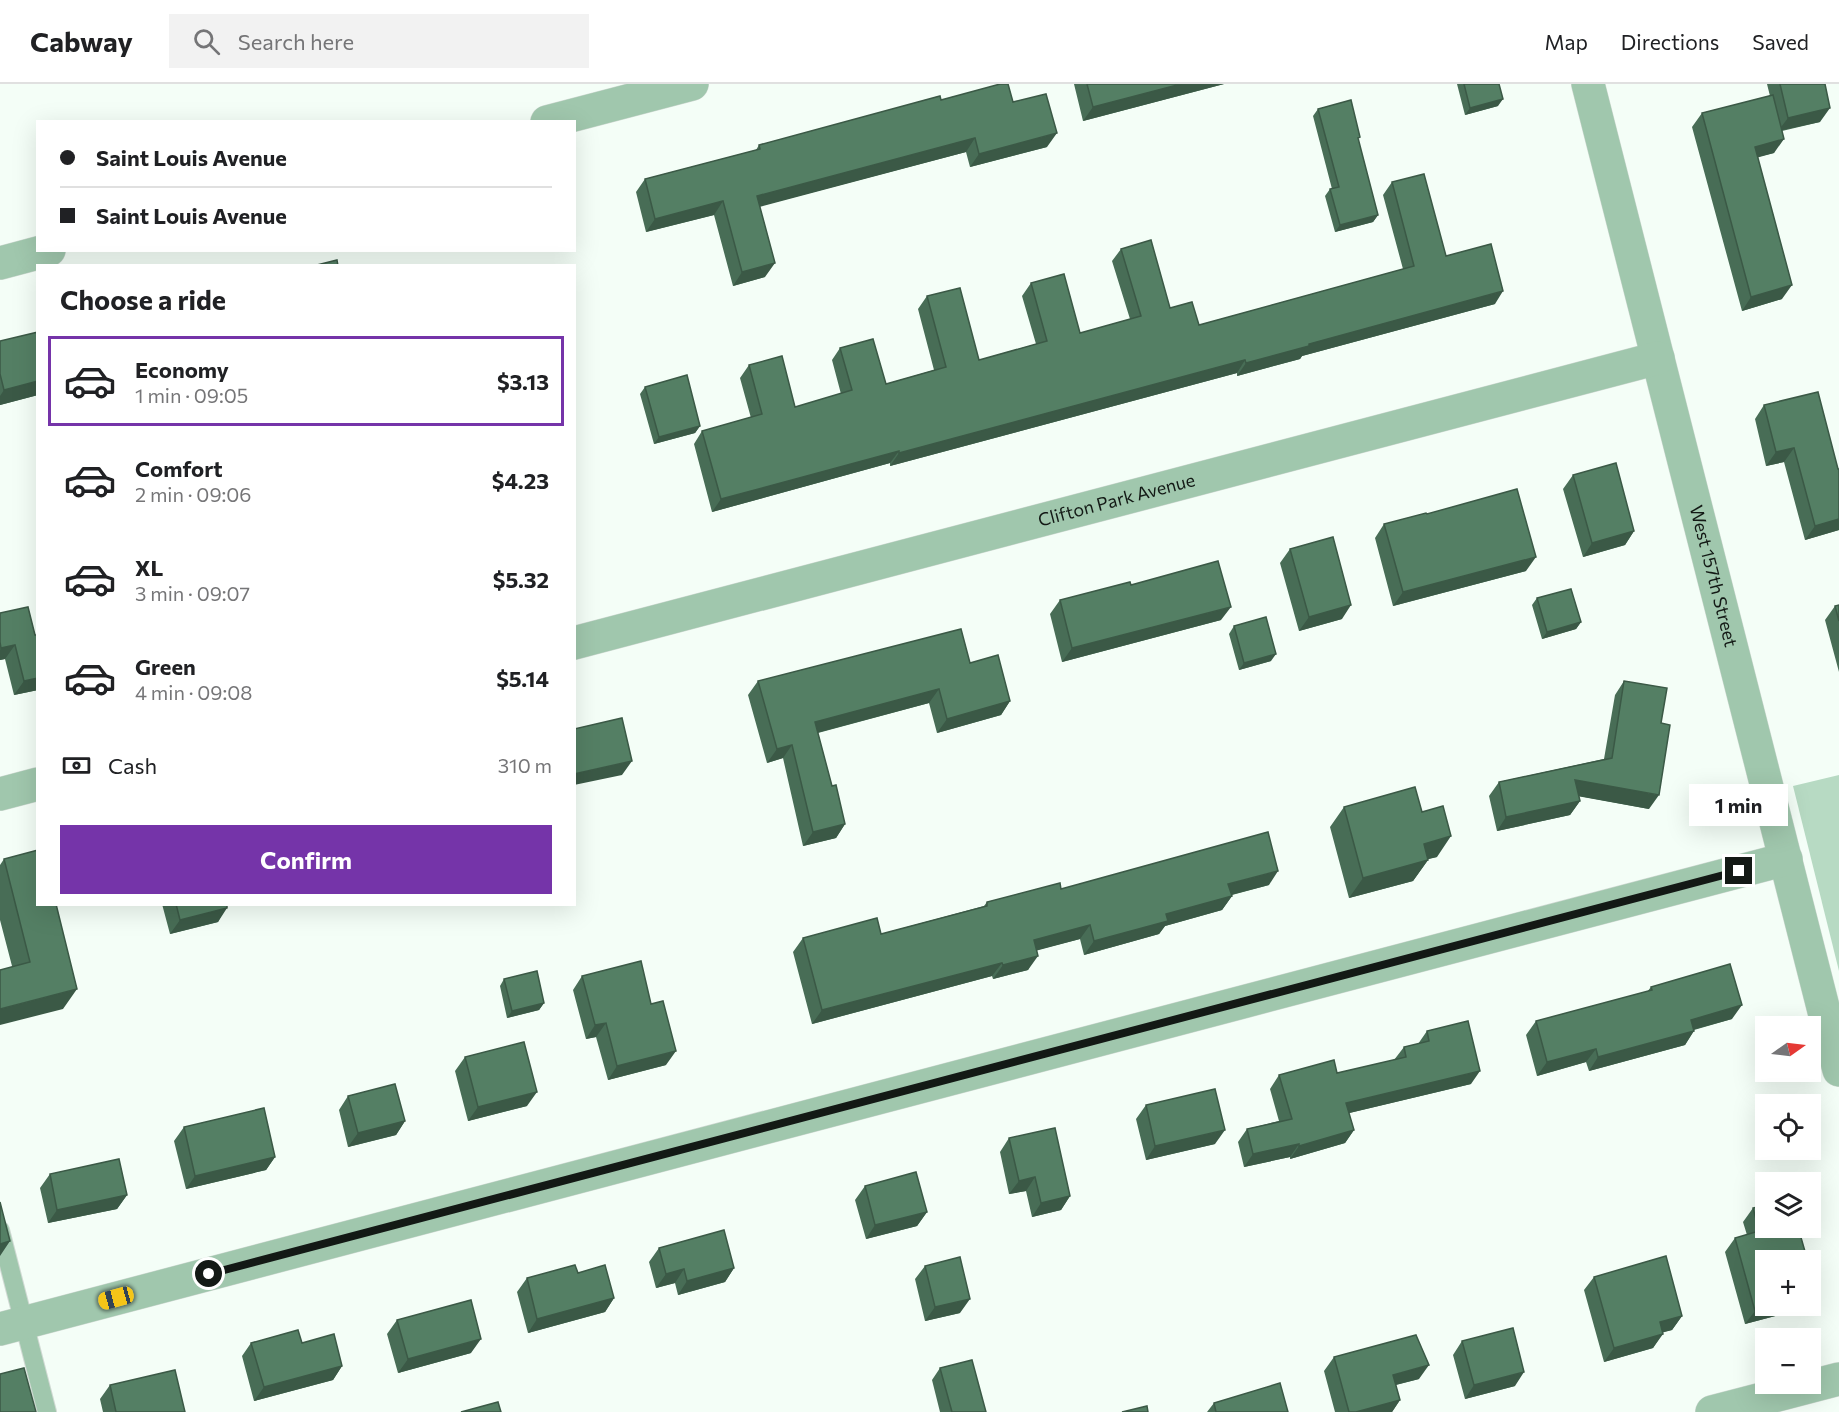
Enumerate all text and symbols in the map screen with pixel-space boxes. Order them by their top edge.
search box [169,14,589,68]
text: Cabway [30,24,133,58]
icon: search [190,25,223,58]
text: Search here [238,28,354,55]
text: Map [1545,29,1588,54]
text: Directions [1621,29,1719,54]
text: Saved [1752,29,1809,54]
text: Saint Louis Avenue [96,144,287,171]
text: Saint Louis Avenue [96,202,287,229]
text: Choose a ride [60,283,226,316]
icon: car [63,354,117,408]
text: Economy [135,356,229,383]
text: $3.13 [497,368,549,395]
text: 1 min · 09:05 [135,383,248,407]
icon: car [63,453,117,507]
text: Comfort [135,455,223,482]
text: $4.23 [492,467,549,494]
street label: Clifton Park Avenue [1035,468,1197,531]
text: 2 min · 09:06 [135,482,251,506]
street label: West 157th Street [1686,503,1743,649]
icon: car [63,552,117,606]
text: XL [135,554,163,581]
text: $5.32 [493,566,549,593]
text: 3 min · 09:07 [135,581,250,605]
icon: car [63,651,117,705]
text: Green [135,653,196,680]
text: $5.14 [496,665,549,692]
text: 4 min · 09:08 [135,680,252,704]
icon: cash [60,749,93,782]
text: Cash [108,752,157,779]
text: 310 m [498,753,552,777]
callout: 1 min [1690,784,1788,826]
text: 1 min [1715,793,1762,817]
button: Confirm [60,825,552,894]
route end [1725,857,1752,884]
north arrow [1755,1016,1821,1082]
map controls [1755,1016,1821,1394]
button: locate [1755,1094,1821,1160]
button: layers [1755,1172,1821,1238]
button: + [1755,1250,1821,1316]
route start [195,1260,222,1287]
car [96,1285,136,1311]
button: − [1755,1328,1821,1394]

